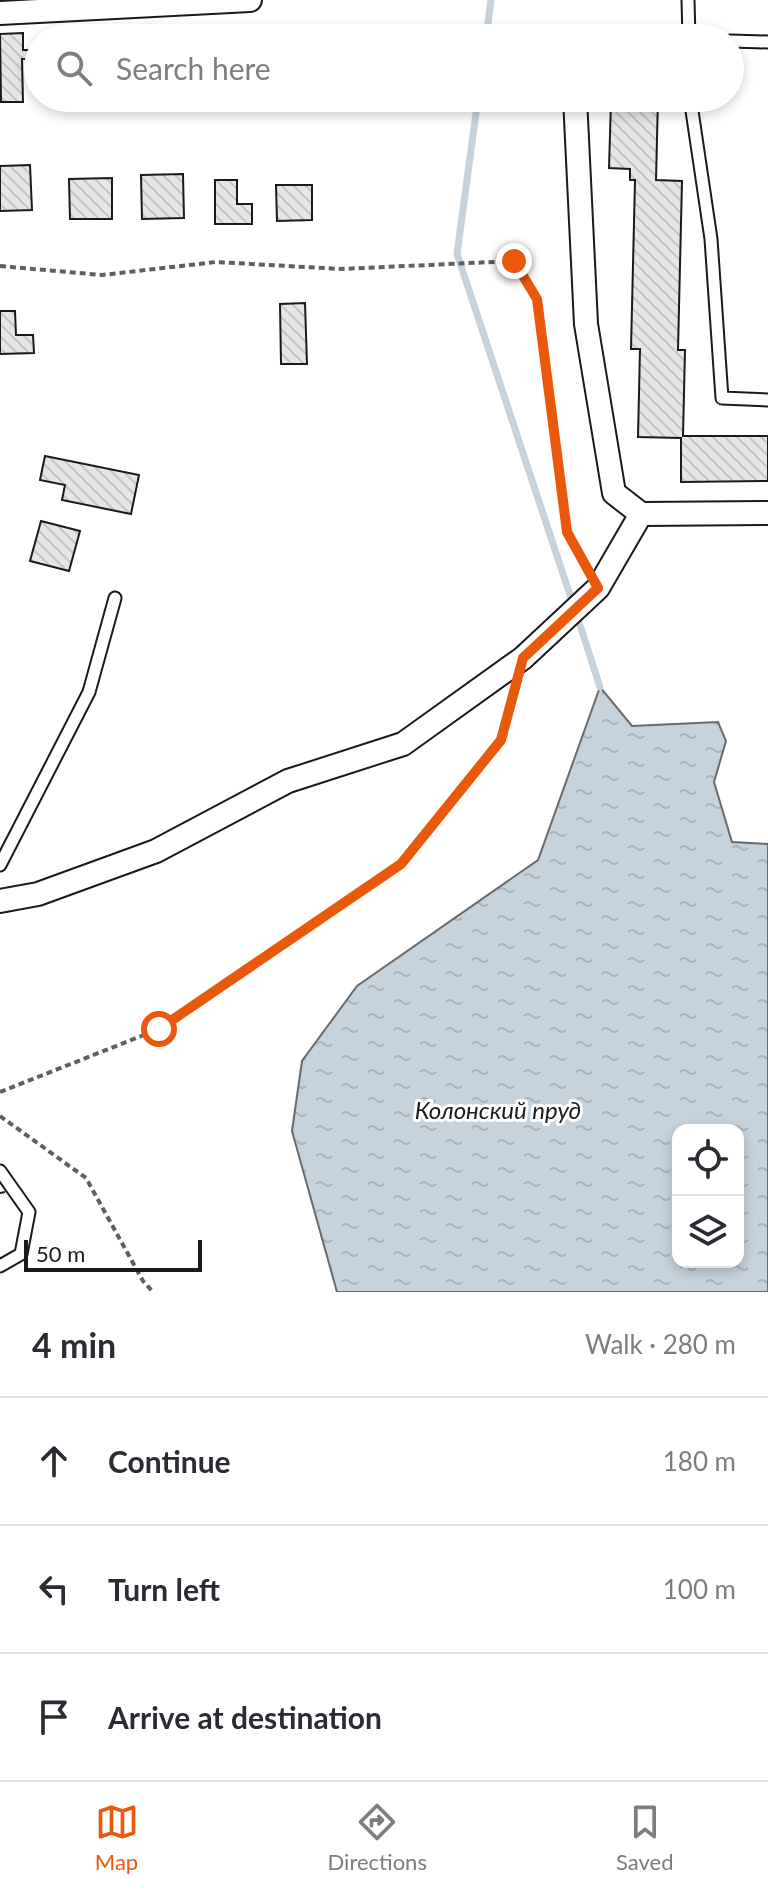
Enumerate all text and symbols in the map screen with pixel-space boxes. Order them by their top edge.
search box [24,24,744,112]
icon: search [52,46,96,90]
text: Search here [116,50,271,86]
route end [496,243,532,279]
route start [141,1011,177,1047]
water label: Колонский пруд [415,1095,581,1124]
map controls [672,1124,744,1268]
button: locate [672,1124,744,1196]
button: layers [672,1196,744,1268]
scale bar [24,1236,202,1272]
text: 50 m [36,1240,85,1267]
text: 4 min [32,1324,116,1365]
text: Walk · 280 m [585,1328,736,1360]
icon: ahead [32,1439,76,1483]
text: Continue [108,1443,231,1479]
text: 180 m [663,1445,736,1477]
icon: left [32,1567,76,1611]
text: Turn left [108,1571,220,1607]
text: 100 m [663,1573,736,1605]
icon: arrive [32,1695,76,1739]
text: Arrive at destination [108,1699,382,1735]
tab: Map [95,1800,139,1875]
tab: Directions [328,1800,427,1875]
tab: Saved [616,1800,673,1875]

